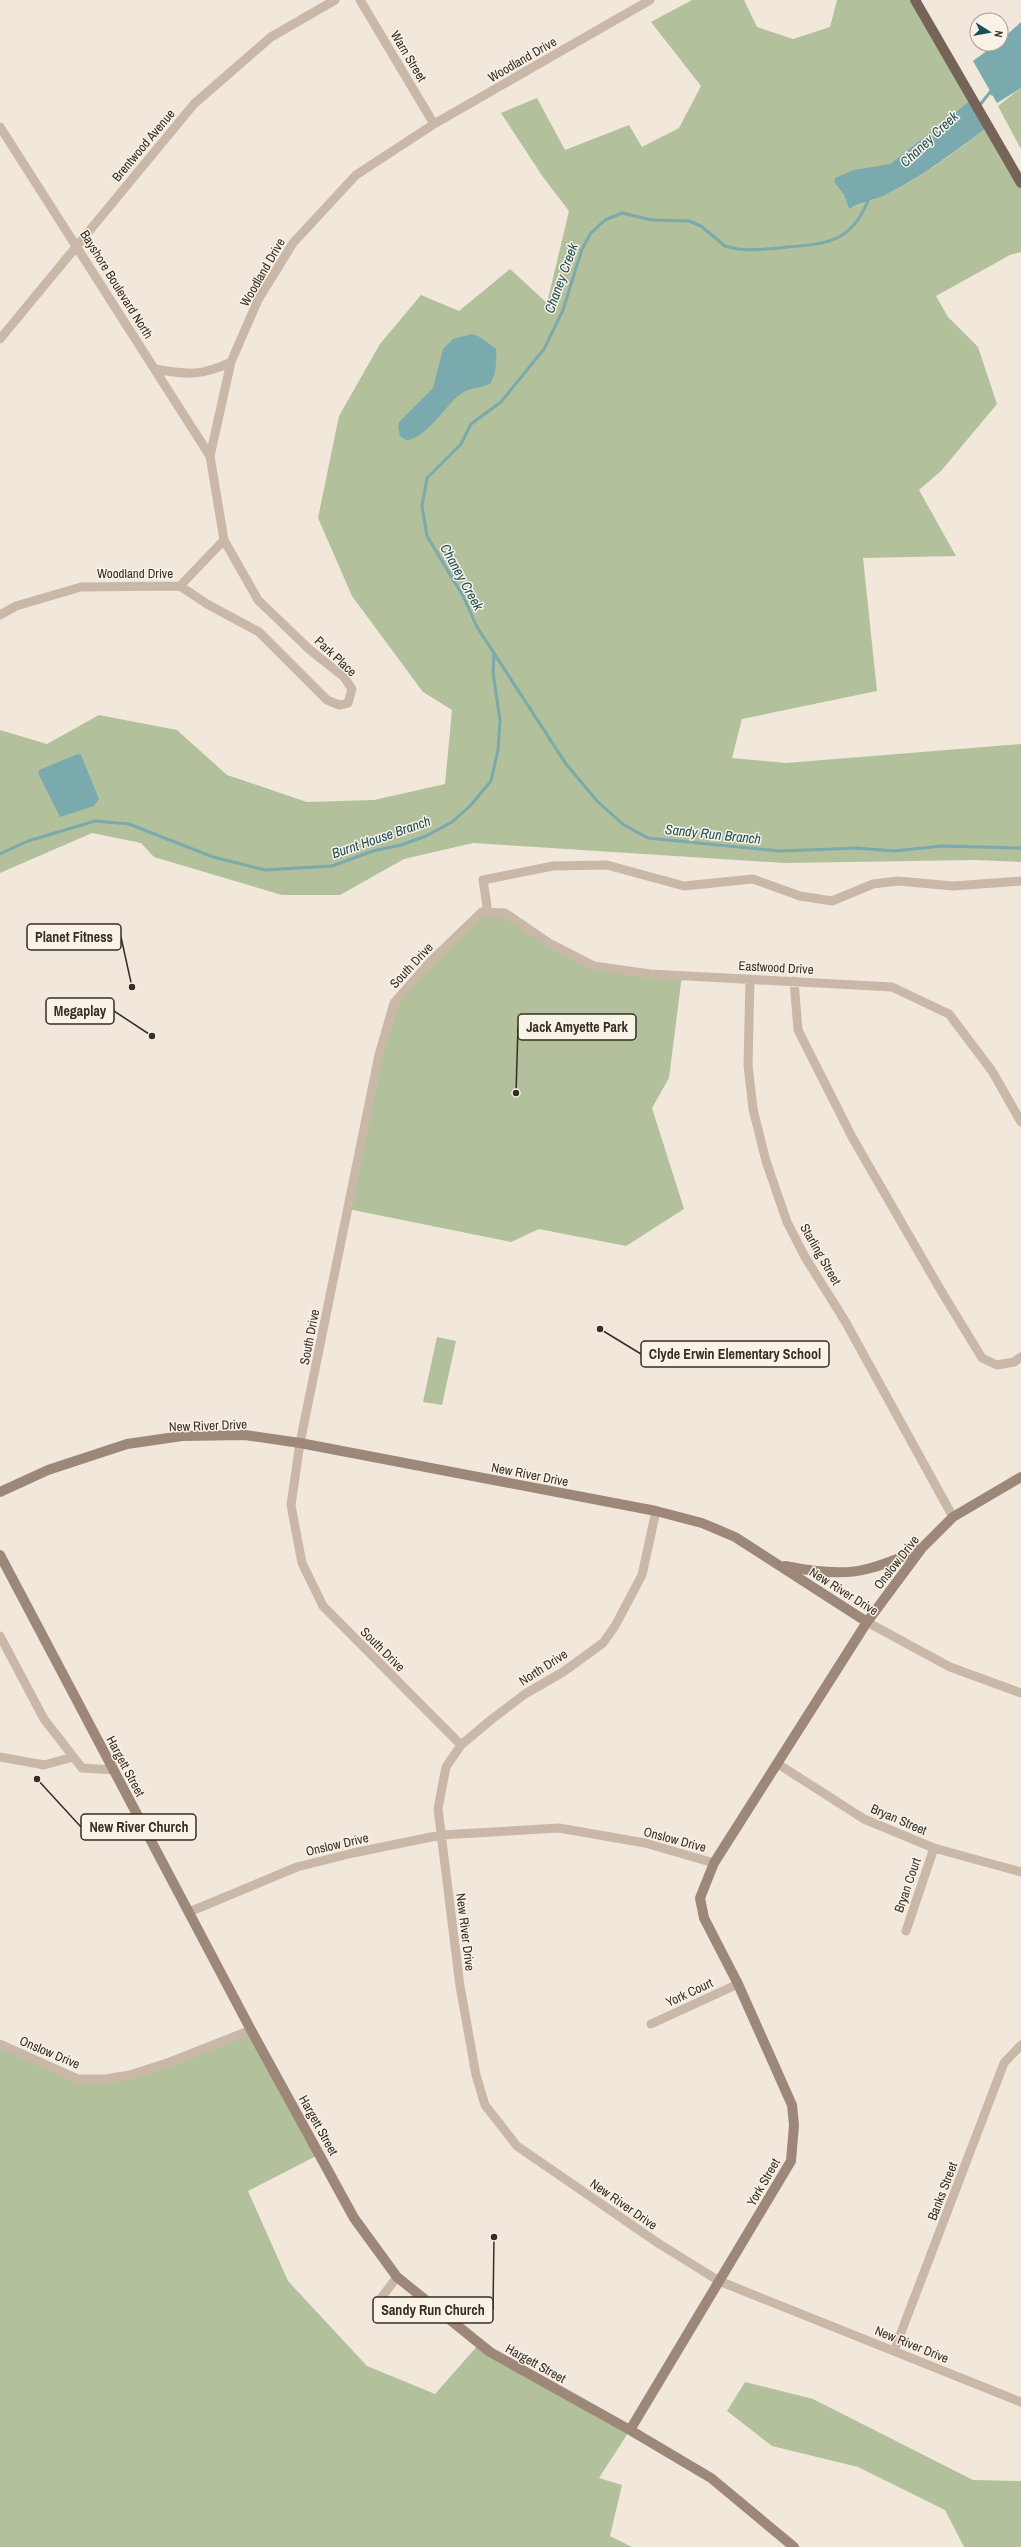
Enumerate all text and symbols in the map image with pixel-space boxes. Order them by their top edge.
north arrow [969,12,1009,52]
street label: Warn Street [387,28,430,85]
text: N [991,29,1006,38]
street label: Woodland Drive [485,33,560,86]
street label: Brentwood Avenue [108,106,179,185]
water label: Chaney Creek [896,107,963,171]
street label: Bayshore Boulevard North [76,227,157,342]
street label: Woodland Drive [236,235,289,310]
water label: Chaney Creek [540,239,582,316]
water label: Chaney Creek [436,541,488,615]
street label: Woodland Drive [97,565,173,582]
street label: Park Place [311,633,360,680]
water label: Burnt House Branch [329,812,433,862]
water label: Sandy Run Branch [664,820,762,848]
callout: Planet Fitness [27,924,121,950]
text: Planet Fitness [35,928,113,946]
street label: South Drive [386,939,437,992]
street label: Eastwood Drive [738,957,814,978]
callout: Megaplay [46,998,114,1024]
text: Megaplay [54,1002,107,1020]
callout: Jack Amyette Park [518,1014,636,1040]
text: Jack Amyette Park [526,1018,628,1036]
street label: Starling Street [796,1220,845,1288]
street label: South Drive [296,1308,323,1366]
callout: Clyde Erwin Elementary School [641,1341,829,1367]
text: Clyde Erwin Elementary School [649,1345,821,1363]
street label: New River Drive [169,1416,247,1435]
street label: New River Drive [490,1459,570,1490]
street label: Onslow Drive [870,1532,923,1593]
street label: New River Drive [806,1563,881,1619]
street label: South Drive [357,1623,409,1675]
street label: North Drive [516,1645,571,1689]
street label: Hargett Street [102,1733,149,1800]
street label: Bryan Street [868,1800,929,1839]
callout: New River Church [81,1814,196,1840]
text: New River Church [90,1818,188,1836]
street label: Onslow Drive [642,1823,708,1856]
street label: Onslow Drive [304,1829,370,1860]
street label: Bryan Court [890,1855,925,1915]
street label: New River Drive [452,1892,479,1972]
street label: York Court [663,1974,716,2011]
street label: Onslow Drive [17,2032,83,2073]
street label: Hargett Street [295,2092,342,2158]
street label: York Street [743,2155,784,2209]
street label: Banks Street [924,2160,961,2223]
street label: New River Drive [587,2175,661,2234]
callout: Sandy Run Church [373,2297,493,2323]
text: Sandy Run Church [381,2301,485,2319]
street label: New River Drive [872,2322,951,2367]
street label: Hargett Street [503,2340,569,2387]

